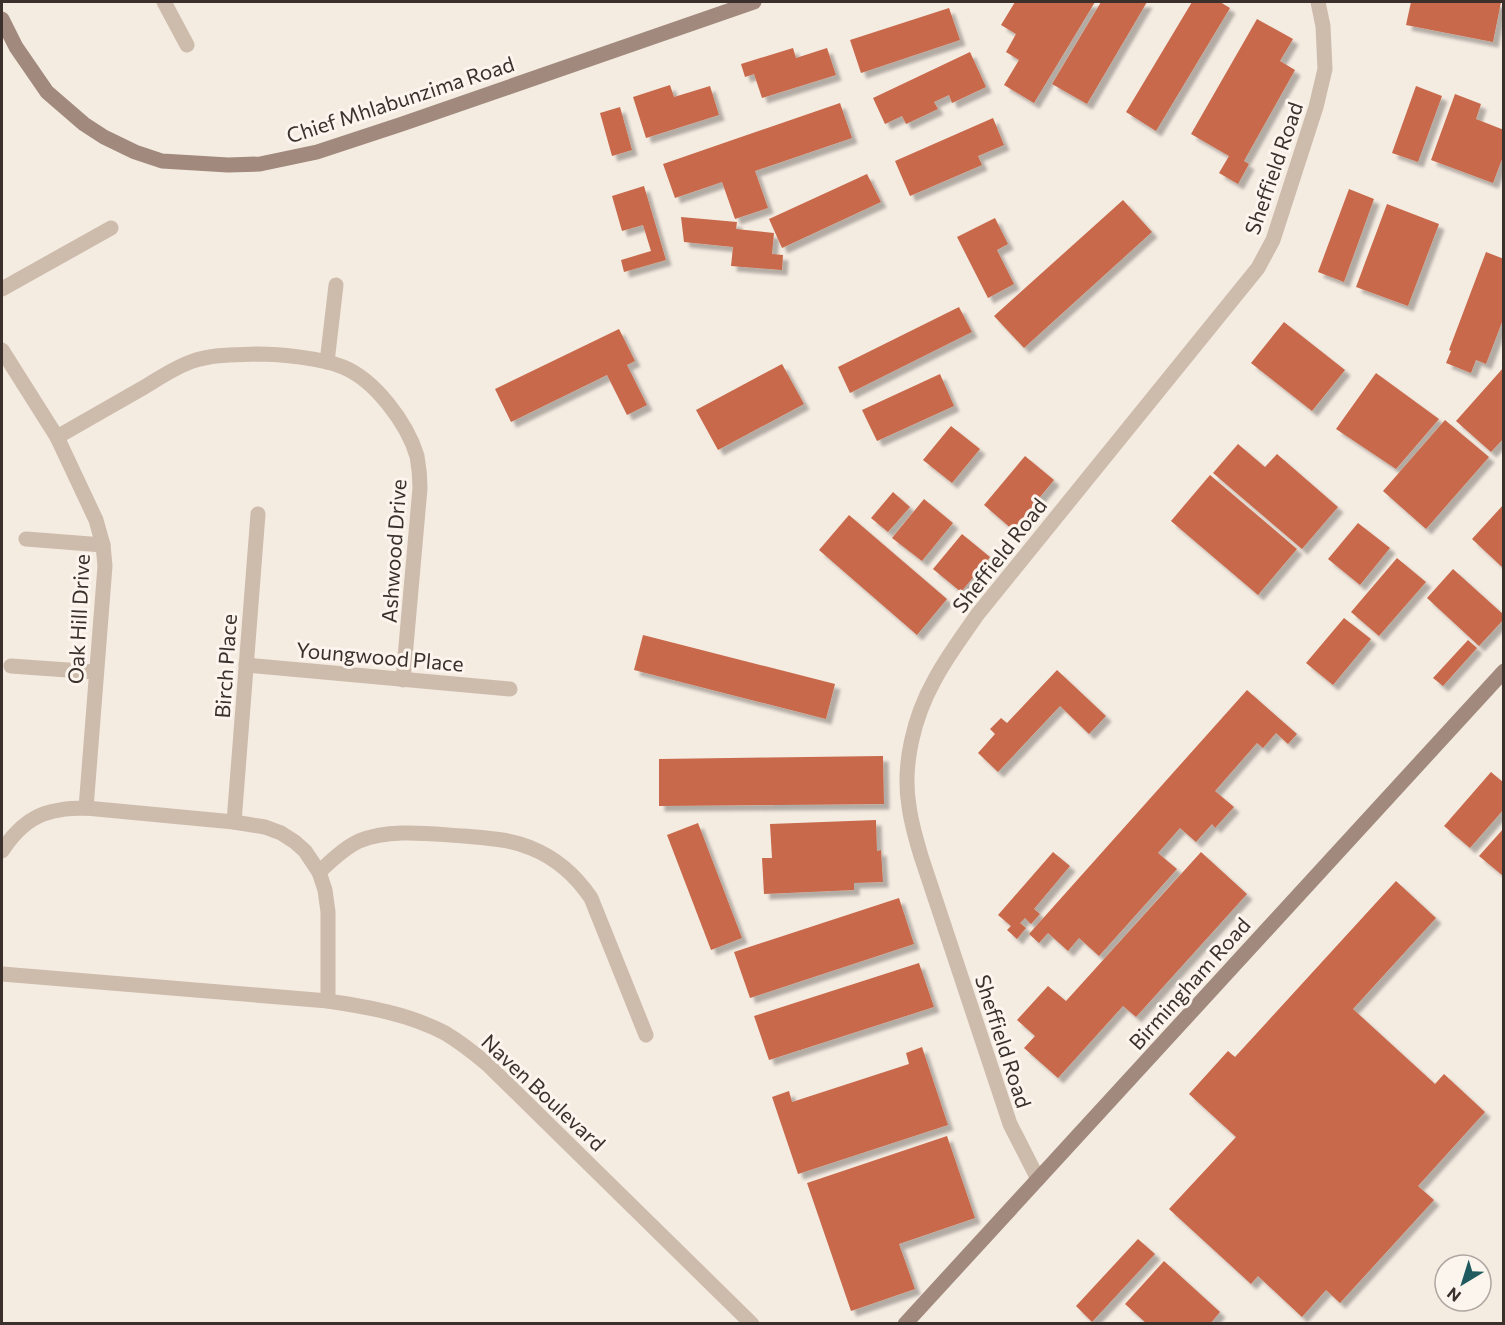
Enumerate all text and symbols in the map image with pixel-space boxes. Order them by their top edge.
street label: Chief Mhlabunzima Road [283,50,517,148]
street label: Sheffield Road [1239,99,1307,237]
street label: Ashwood Drive [375,478,411,624]
street label: Sheffield Road [947,493,1051,617]
street label: Oak Hill Drive [62,553,94,685]
street label: Birch Place [209,613,241,719]
street label: Youngwood Place [295,636,465,676]
street label: Birmingham Road [1123,912,1255,1054]
street label: Sheffield Road [971,971,1037,1111]
street label: Naven Boulevard [477,1028,611,1156]
north arrow [1433,1253,1493,1313]
text: N [1443,1284,1464,1306]

